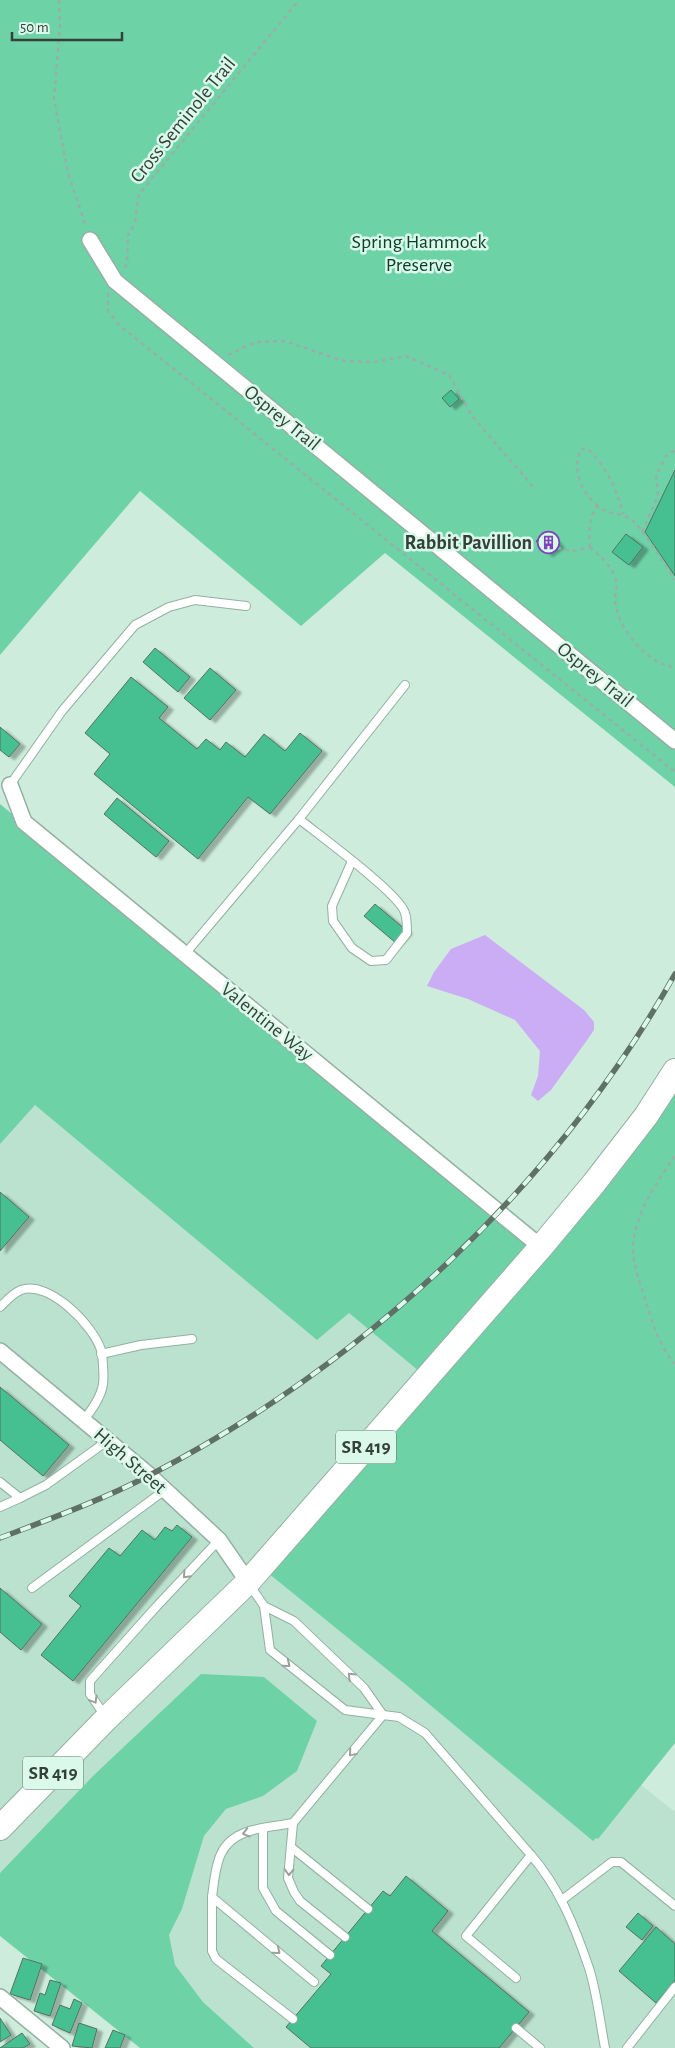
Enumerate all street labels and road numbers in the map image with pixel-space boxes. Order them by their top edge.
street label: Cross Seminole Trail [126,54,240,186]
street label: Osprey Trail [240,381,324,455]
street label: Osprey Trail [553,638,637,712]
street label: Valentine Way [217,979,317,1065]
street label: High Street [90,1424,171,1498]
road number: SR 419 [336,1430,396,1464]
road number: SR 419 [23,1756,83,1790]

